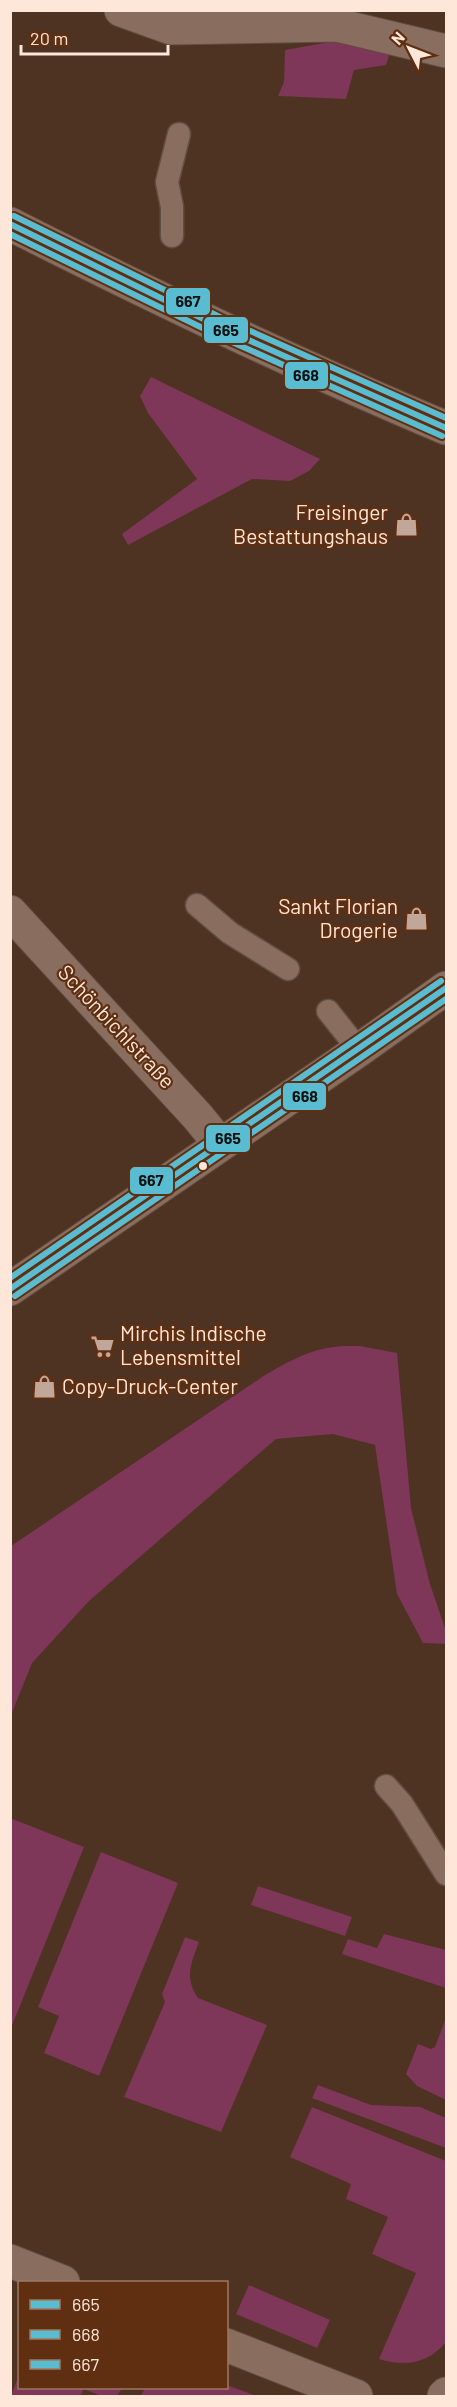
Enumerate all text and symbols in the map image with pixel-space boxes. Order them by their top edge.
scale bar [21,18,168,56]
north arrow [379,18,439,78]
text: 20 m [30,27,68,49]
text: N [387,27,408,48]
line badge: 667 [165,287,211,316]
text: 667 [175,291,201,310]
line badge: 665 [203,316,249,344]
text: 665 [213,320,239,339]
line badge: 668 [284,361,329,390]
text: 668 [293,365,319,384]
place label: Freisinger Bestattungshaus [233,499,388,548]
shop icon: Freisinger Bestattungshaus [393,512,419,538]
place label: Sankt Florian Drogerie [278,893,398,942]
shop icon: Sankt Florian Drogerie [403,906,429,932]
street label: Schönbichlstraße [53,959,181,1093]
line badge: 668 [282,1082,327,1111]
text: 668 [292,1086,318,1105]
line badge: 665 [205,1124,251,1153]
text: 665 [215,1128,241,1147]
unlabelled marker [197,1160,209,1172]
line badge: 667 [129,1166,174,1195]
text: 667 [138,1170,164,1189]
place label: Mirchis Indische Lebensmittel [120,1320,267,1369]
supermarket icon: Mirchis Indische Lebensmittel [89,1333,115,1359]
place label: Copy-Druck-Center [62,1373,238,1398]
shop icon: Copy-Druck-Center [31,1374,57,1400]
legend [18,2281,228,2389]
text: 665 [72,2293,100,2315]
text: 668 [72,2323,100,2345]
text: 667 [72,2353,100,2375]

